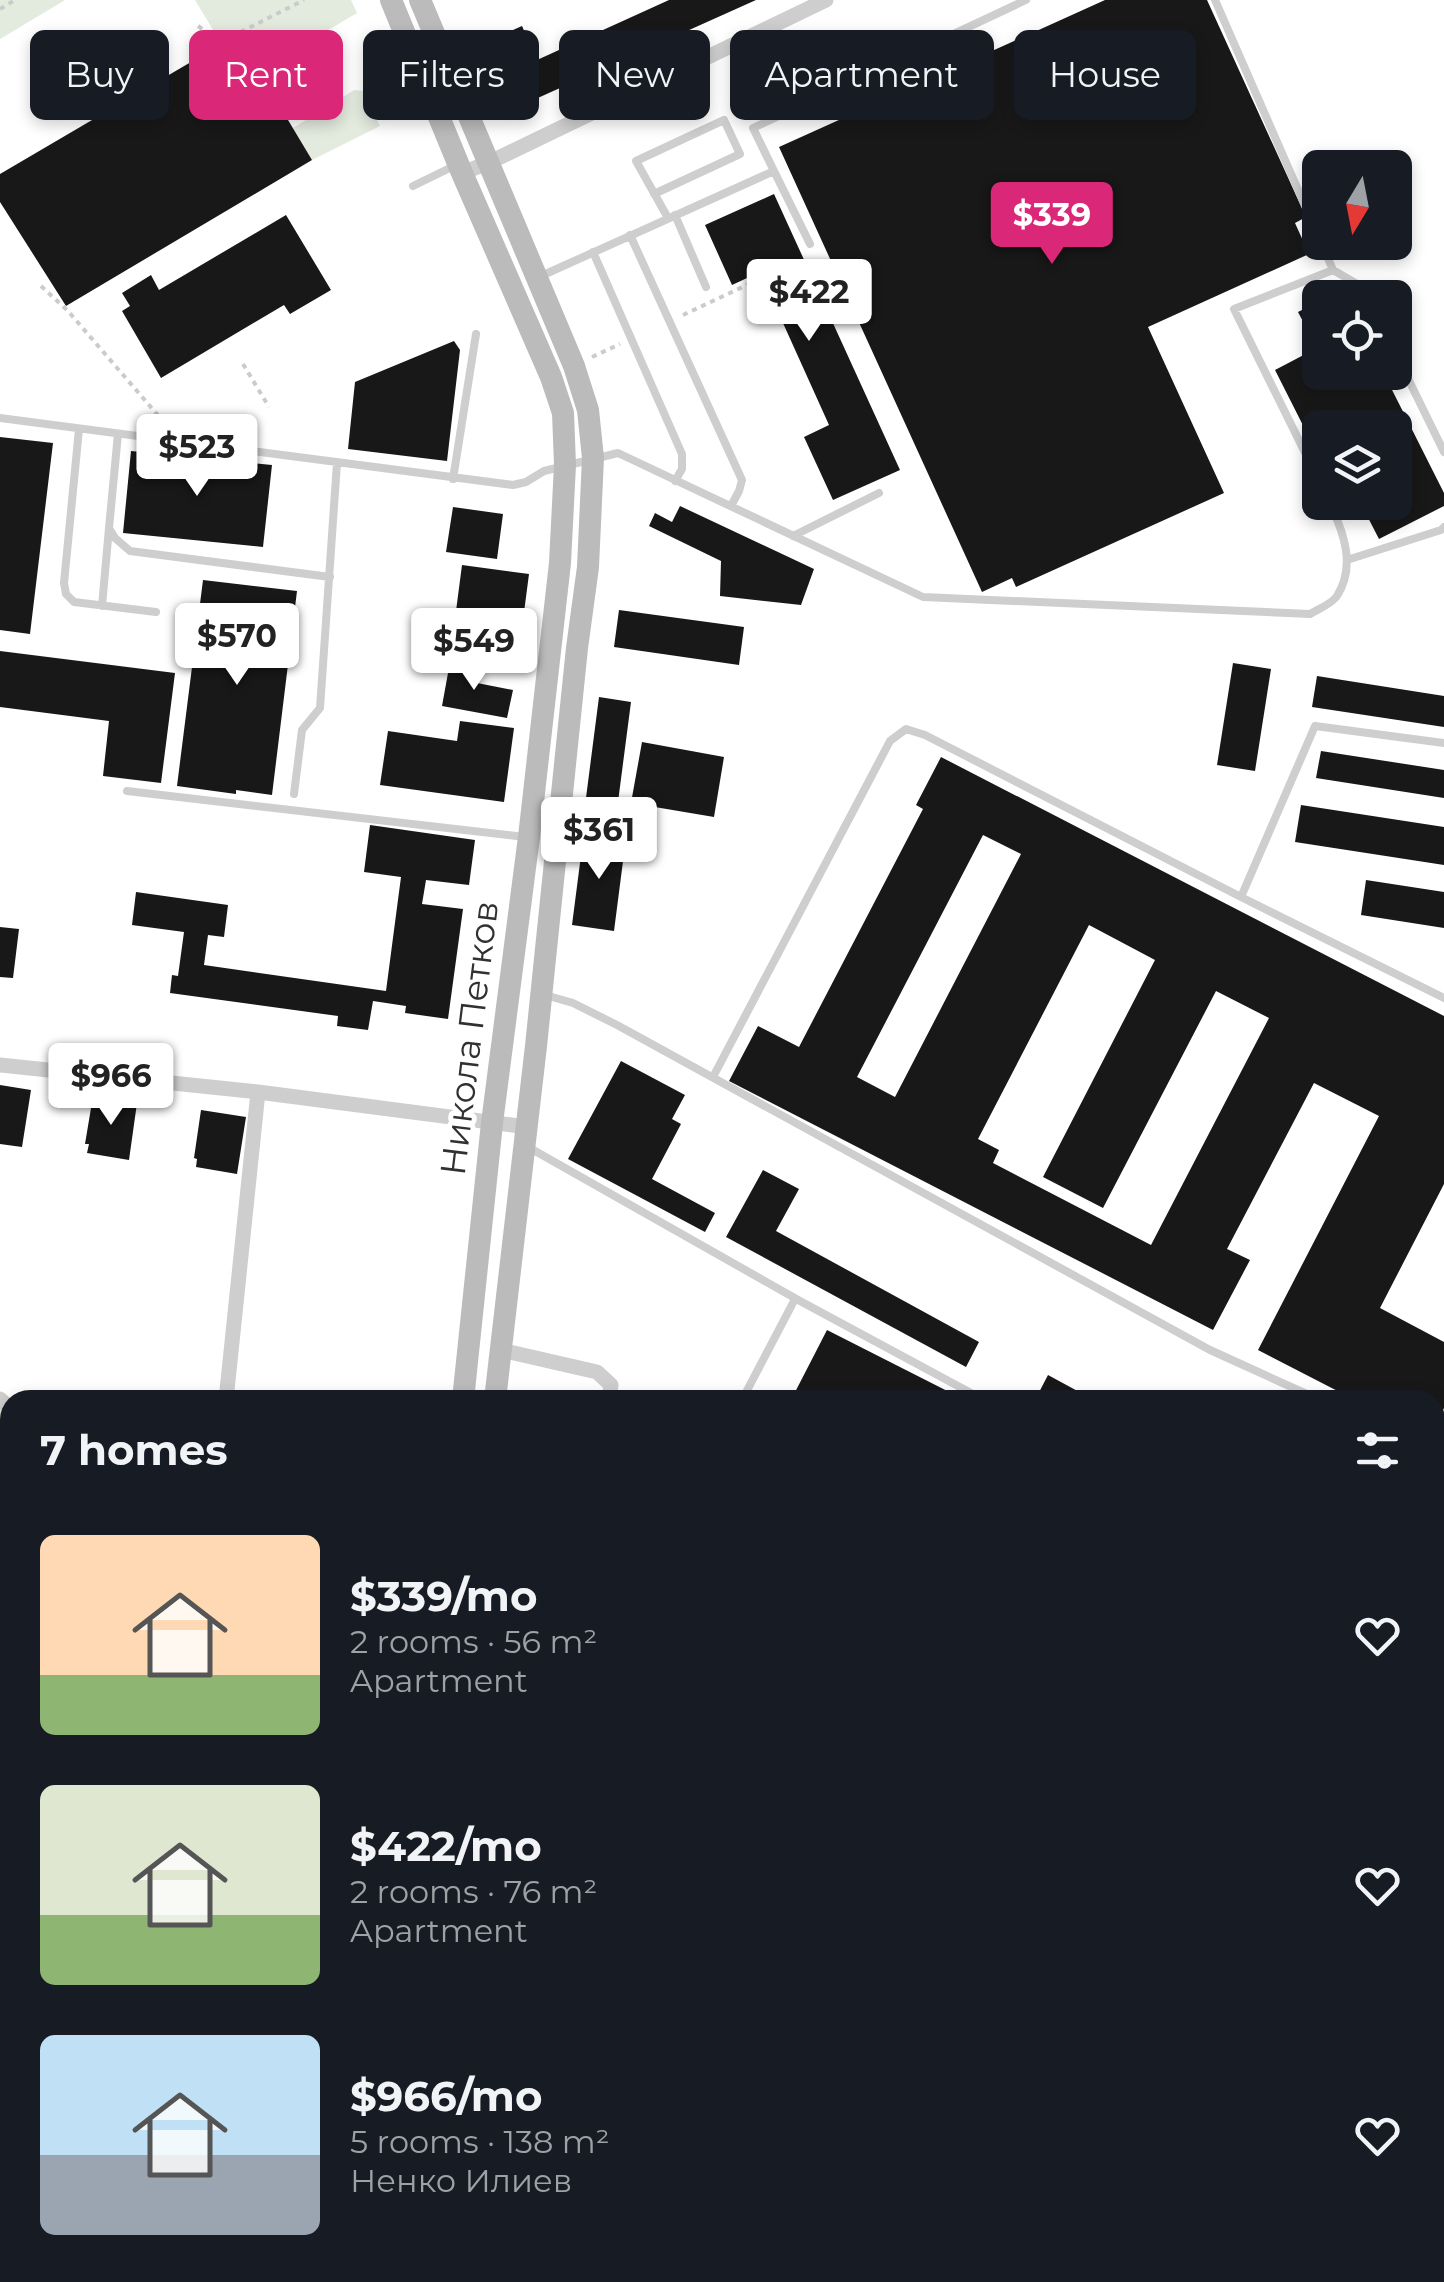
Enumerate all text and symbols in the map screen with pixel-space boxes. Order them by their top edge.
chip: Buy [30,30,169,120]
chip: Rent [189,30,343,120]
chip: Filters [363,30,539,120]
chip: New [559,30,710,120]
chip: Apartment [730,30,994,120]
chip: House [1014,30,1196,120]
north arrow [1302,150,1412,260]
map controls [1302,150,1412,520]
pin: $339 [993,182,1111,267]
text: $339 [1013,195,1091,234]
pin: $422 [750,259,868,344]
text: $422 [769,272,849,311]
button: locate [1302,280,1412,390]
button: layers [1302,410,1412,520]
pin: $523 [138,414,256,499]
text: $523 [158,427,236,466]
pin: $570 [178,603,296,688]
pin: $549 [415,608,533,693]
text: $570 [197,616,277,655]
text: $549 [433,621,515,660]
pin: $361 [540,797,658,882]
text: $361 [563,810,635,849]
street label: Никола Петков [431,898,507,1178]
pin: $966 [52,1043,170,1128]
text: $966 [70,1056,152,1095]
icon: filters [1350,1423,1405,1478]
text: 7 homes [40,1424,228,1476]
text: $339/mo [350,1570,538,1622]
icon: home [120,1575,240,1695]
icon: heart [1350,1608,1405,1663]
text: 2 rooms · 56 m² [350,1622,597,1661]
text: Apartment [350,1661,528,1700]
text: $422/mo [350,1820,542,1872]
icon: home [120,1825,240,1945]
icon: heart [1350,1858,1405,1913]
text: 2 rooms · 76 m² [350,1872,597,1911]
text: Apartment [350,1911,528,1950]
text: $966/mo [350,2070,543,2122]
icon: home [120,2075,240,2195]
icon: heart [1350,2108,1405,2163]
text: 5 rooms · 138 m² [350,2122,610,2161]
text: Ненко Илиев [350,2161,572,2200]

